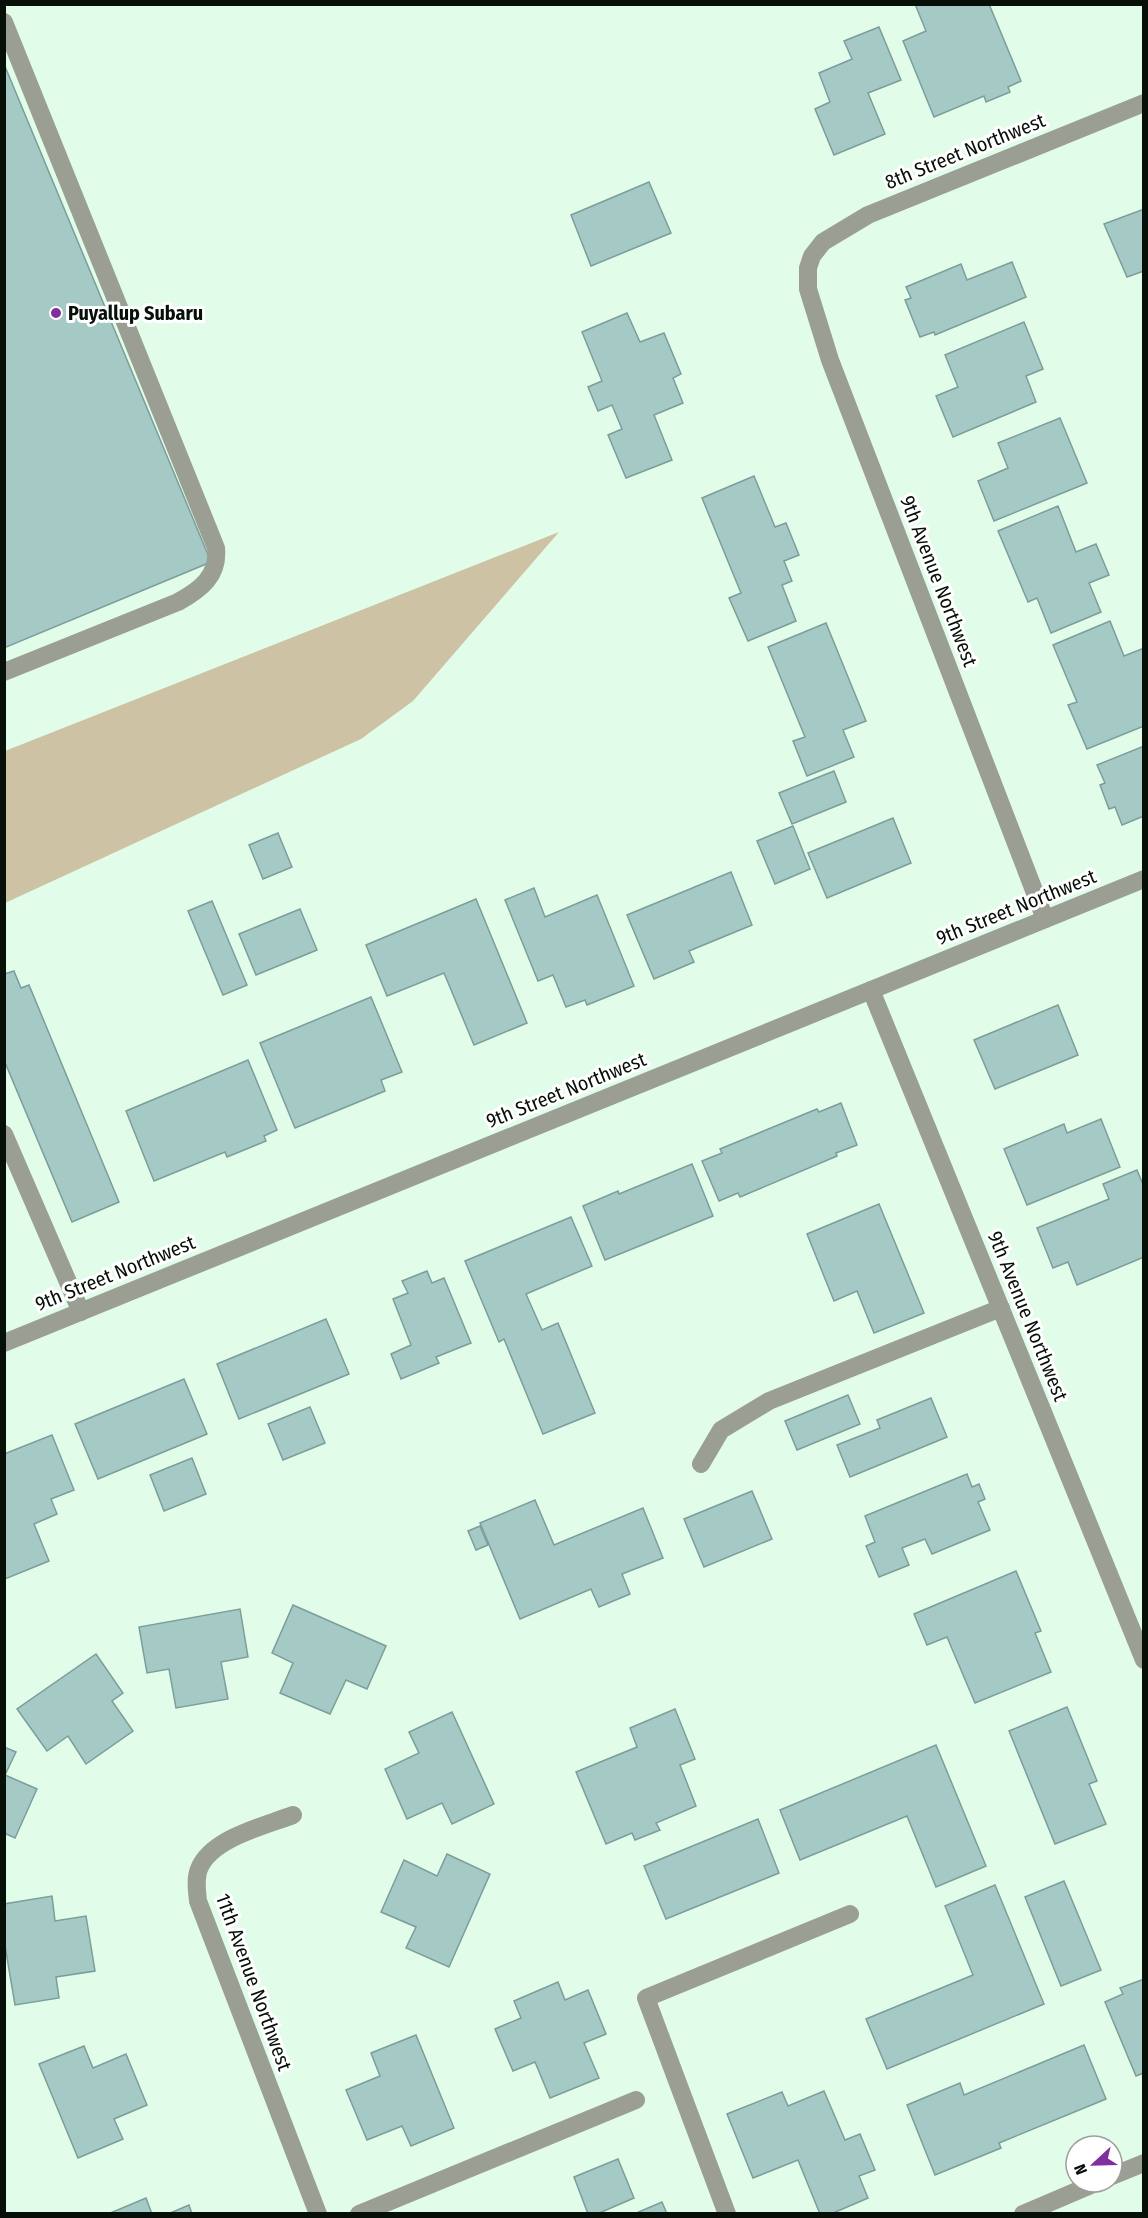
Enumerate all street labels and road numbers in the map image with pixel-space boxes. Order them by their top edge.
street label: 8th Street Northwest [881,108,1049,194]
street label: 9th Avenue Northwest [895,492,983,670]
street label: 9th Street Northwest [933,864,1100,950]
street label: 9th Street Northwest [483,1047,650,1133]
street label: 9th Avenue Northwest [983,1228,1073,1405]
street label: 9th Street Northwest [32,1230,199,1316]
street label: 11th Avenue Northwest [211,1890,297,2074]

